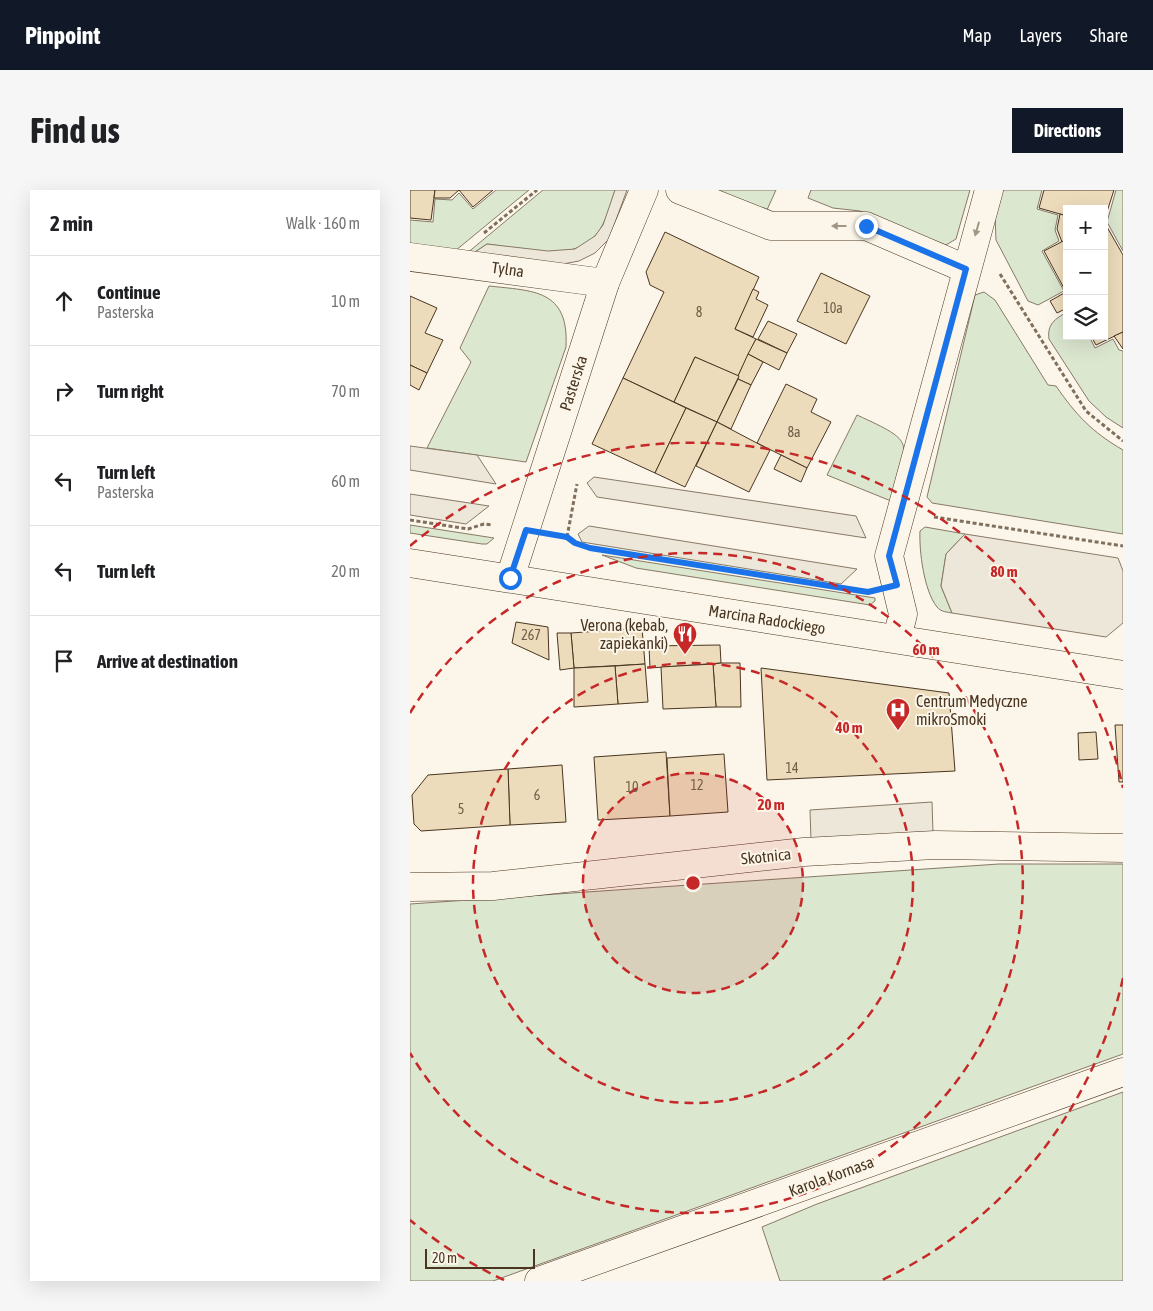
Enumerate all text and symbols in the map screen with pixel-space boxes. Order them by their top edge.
text: Pinpoint [25,22,100,49]
text: Map [962,25,991,46]
text: Layers [1019,25,1062,46]
text: Share [1090,25,1128,46]
button: Directions [1012,108,1123,153]
text: Find us [30,110,120,150]
map controls [1063,205,1108,340]
button: + [1063,205,1108,250]
text: 2 min [50,211,93,235]
text: Walk · 160 m [286,214,360,232]
route end [855,215,878,238]
one-way arrow [830,222,846,230]
one-way arrow [973,222,981,237]
button: − [1063,250,1108,295]
street label: Tylna [491,258,525,281]
text: Continue [97,281,161,303]
icon: ahead [50,287,78,315]
text: 10 m [331,292,360,310]
button: layers [1063,295,1108,340]
house number: 10a [823,300,843,316]
text: Pasterska [97,303,154,321]
house number: 8 [696,304,703,320]
street label: Pasterska [556,353,590,413]
icon: right [50,377,78,405]
text: Turn right [97,380,164,402]
text: 70 m [331,382,360,400]
house number: 8a [787,424,801,440]
text: Turn left [97,461,155,483]
icon: left [50,467,78,495]
text: 60 m [331,472,360,490]
text: Pasterska [97,483,154,501]
icon: left [50,557,78,585]
text: Turn left [97,560,155,582]
text: 20 m [331,562,360,580]
text: 80 m [991,563,1018,580]
route start [499,567,522,590]
street label: Marcina Radockiego [707,601,827,638]
place label: Verona (kebab, zapiekanki) [580,616,668,653]
restaurant icon: Verona (kebab, zapiekanki) [672,621,698,655]
house number: 267 [521,627,541,643]
text: 60 m [913,641,940,658]
icon: arrive [50,647,78,675]
text: Arrive at destination [97,650,238,672]
place label: Centrum Medyczne mikroSmoki [916,692,1028,728]
hospital icon: Centrum Medyczne mikroSmoki [885,697,911,731]
text: 40 m [835,719,863,736]
house number: 14 [785,760,799,776]
house number: 12 [690,777,704,793]
house number: 10 [625,779,639,795]
house number: 6 [534,787,541,803]
text: 20 m [758,796,785,813]
house number: 5 [458,801,464,817]
street label: Skotnica [740,844,792,868]
centre of rings [684,874,702,892]
street label: Karola Kornasa [786,1152,876,1200]
scale bar [425,1246,535,1269]
text: 20 m [432,1250,457,1266]

